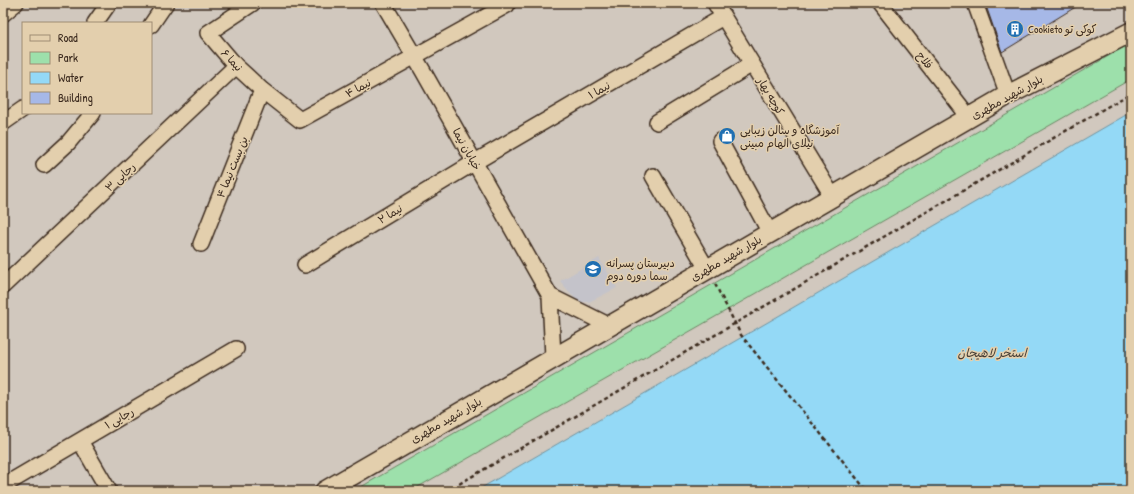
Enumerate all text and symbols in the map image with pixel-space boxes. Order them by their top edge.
building icon: Cookieto کوکی تو [1005,19,1025,39]
legend [22,22,152,114]
place label: Cookieto کوکی تو [1028,22,1097,37]
text: Road [58,29,78,46]
street label: نیما ۶ [218,46,246,74]
text: Park [58,49,78,66]
street label: فلاح [913,49,936,72]
text: Water [58,69,84,86]
street label: بلوار شهید مطهری [969,72,1046,123]
street label: کوچه بهار [753,74,788,118]
street label: نیما ۴ [343,75,373,101]
street label: نیما ۱ [586,78,612,102]
text: Building [58,89,93,106]
place label: آموزشگاه و سالن زیبایی نیلای الهام مبینی [740,123,841,152]
street label: خیابان نیما [449,125,484,173]
shop icon: آموزشگاه و سالن زیبایی نیلای الهام مبینی [717,126,737,146]
street label: بن بست نیما ۴ [213,134,252,200]
street label: رجایی ۳ [102,159,139,195]
street label: نیما ۲ [375,201,405,227]
street label: بلوار شهید مطهری [688,232,764,285]
place label: دبیرستان پسرانه سما دوره دوم [606,256,675,285]
school or university icon: دبیرستان پسرانه سما دوره دوم [583,259,603,279]
water label: استخر لاهیجان [957,344,1029,361]
street label: بلوار شهید مطهری [408,394,484,447]
street label: رجایی ۱ [102,404,137,433]

